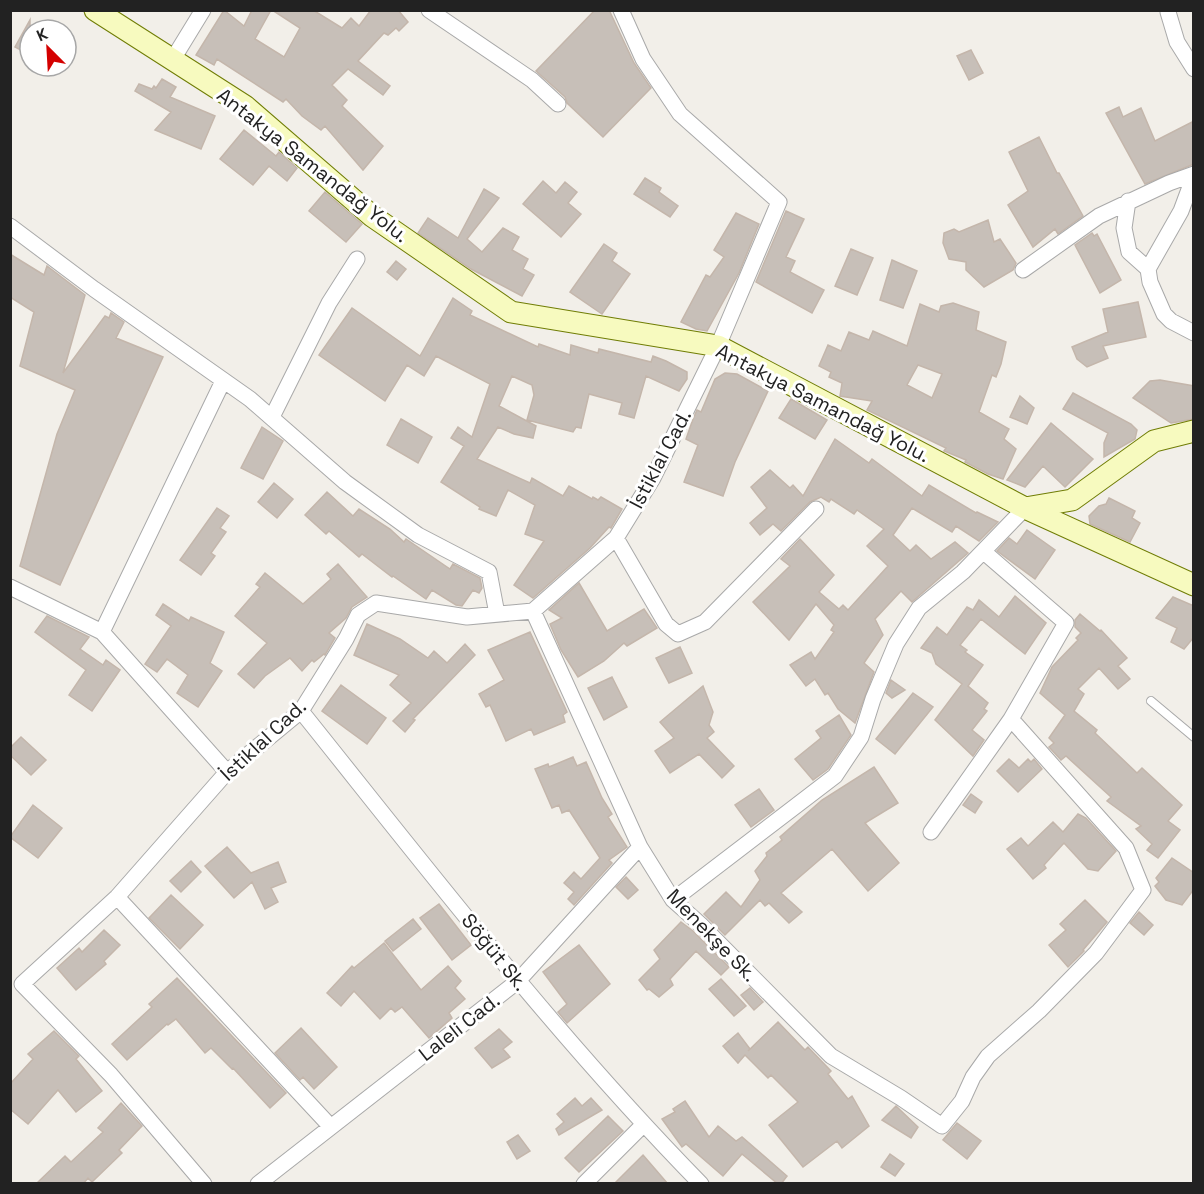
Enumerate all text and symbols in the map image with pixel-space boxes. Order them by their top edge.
north arrow [18,18,78,78]
text: K [33,23,51,46]
street label: Antakya Samandağ Yolu. [212,82,414,248]
street label: Antakya Samandağ Yolu. [712,338,934,468]
street label: İstiklal Cad. [623,405,697,513]
street label: İstiklal Cad. [214,693,312,787]
street label: Menekşe Sk. [661,883,763,987]
street label: Söğüt Sk. [456,908,534,996]
street label: Laleli Cad. [413,987,505,1067]

